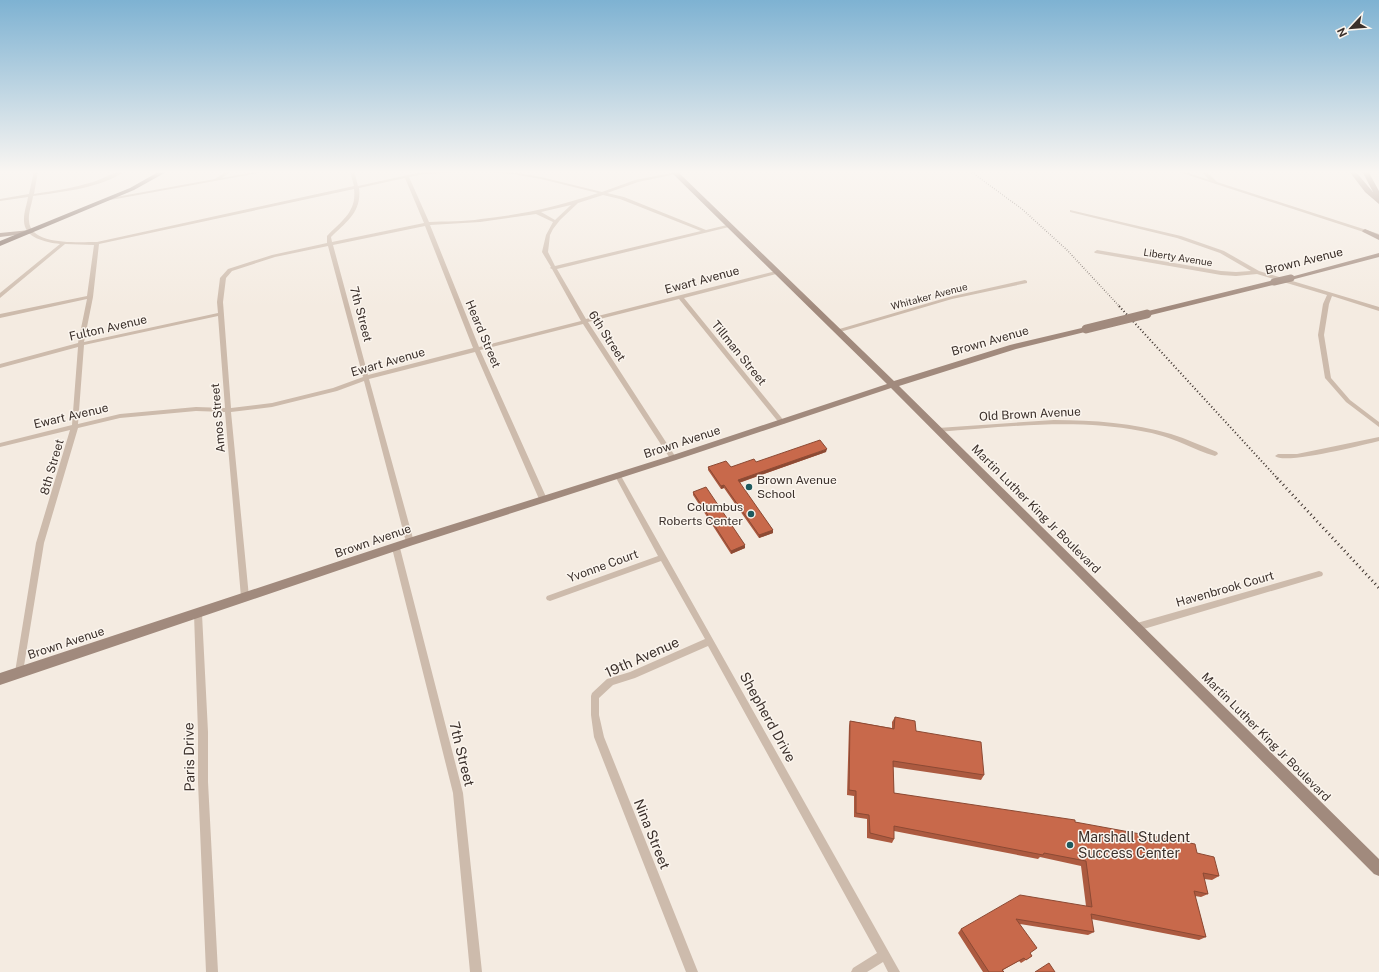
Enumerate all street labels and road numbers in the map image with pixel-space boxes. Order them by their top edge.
street label: Brown Avenue [1264,245,1345,277]
street label: Liberty Avenue [1143,246,1214,268]
street label: Ewart Avenue [663,263,741,297]
street label: Whitaker Avenue [889,280,969,312]
street label: 7th Street [347,285,375,344]
street label: Heard Street [462,298,504,370]
street label: 6th Street [586,308,629,364]
street label: Fulton Avenue [68,312,149,344]
street label: Tillman Street [709,318,770,388]
street label: Brown Avenue [950,323,1030,359]
street label: Ewart Avenue [349,345,427,379]
street label: Amos Street [208,382,228,453]
street label: Ewart Avenue [32,401,110,431]
street label: Old Brown Avenue [979,404,1081,424]
street label: Brown Avenue [642,423,722,461]
street label: 8th Street [37,437,67,496]
street label: Martin Luther King Jr Boulevard [969,442,1103,576]
street label: Brown Avenue [333,521,413,561]
street label: Yvonne Court [566,547,641,585]
street label: Havenbrook Court [1174,568,1276,610]
street label: Brown Avenue [26,624,106,662]
street label: 19th Avenue [602,634,682,680]
street label: Shepherd Drive [737,669,799,765]
street label: Martin Luther King Jr Boulevard [1199,670,1333,804]
street label: 7th Street [446,720,478,788]
street label: Paris Drive [180,722,198,792]
street label: Nina Street [631,797,673,871]

